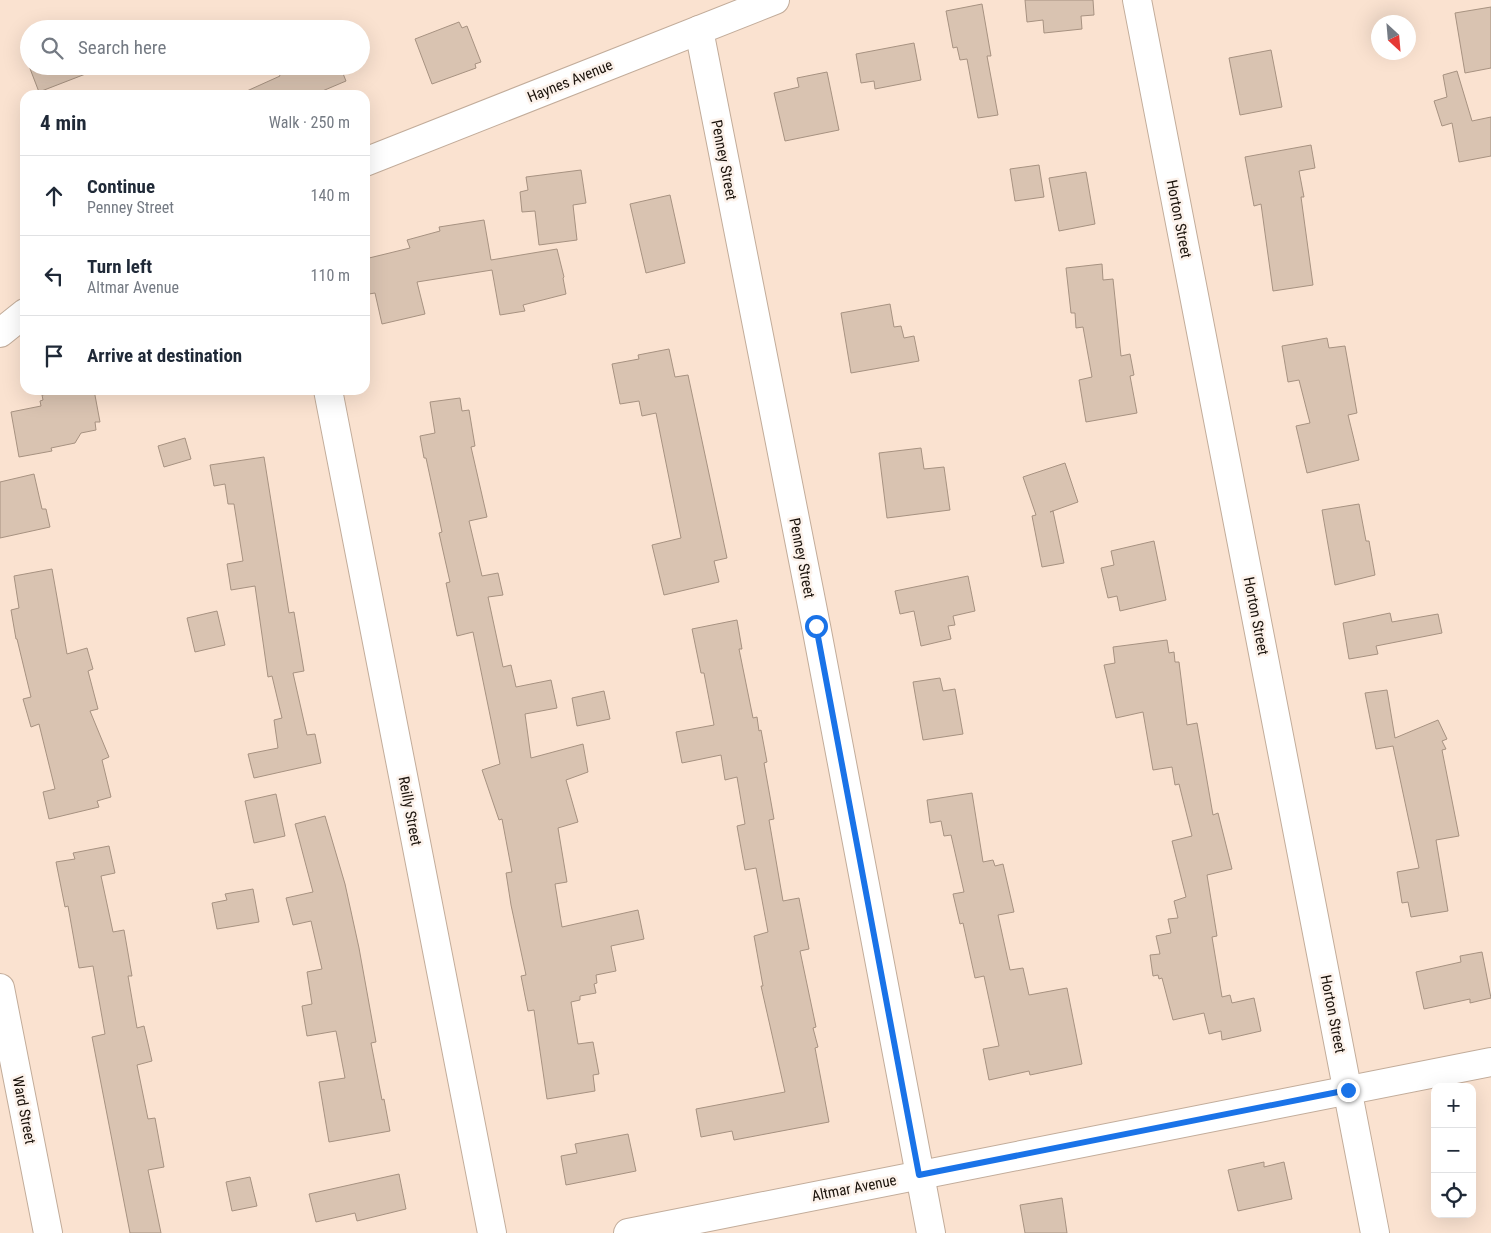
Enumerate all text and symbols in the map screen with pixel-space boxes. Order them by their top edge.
north arrow [1371,15,1416,60]
search box [20,20,370,75]
icon: search [38,34,66,62]
text: Search here [78,36,166,59]
street label: Haynes Avenue [525,56,615,106]
text: 4 min [40,111,87,135]
text: Walk · 250 m [269,113,350,132]
street label: Penney Street [707,118,741,202]
text: Continue [87,175,155,198]
street label: Horton Street [1163,178,1195,260]
icon: ahead [40,182,68,210]
text: 140 m [311,186,350,205]
text: Penney Street [87,198,174,217]
text: Turn left [87,255,152,278]
icon: left [40,262,68,290]
text: 110 m [311,266,350,285]
text: Altmar Avenue [87,278,179,297]
icon: arrive [40,342,68,370]
text: Arrive at destination [87,344,242,367]
street label: Penney Street [785,516,819,600]
street label: Horton Street [1240,575,1272,657]
route start [805,615,828,638]
street label: Reilly Street [394,775,426,847]
street label: Horton Street [1317,973,1349,1055]
street label: Ward Street [9,1074,39,1146]
route end [1337,1079,1360,1102]
map controls [1431,1083,1476,1218]
button: + [1431,1083,1476,1128]
button: − [1431,1128,1476,1173]
street label: Altmar Avenue [810,1171,898,1205]
button: locate [1431,1173,1476,1218]

